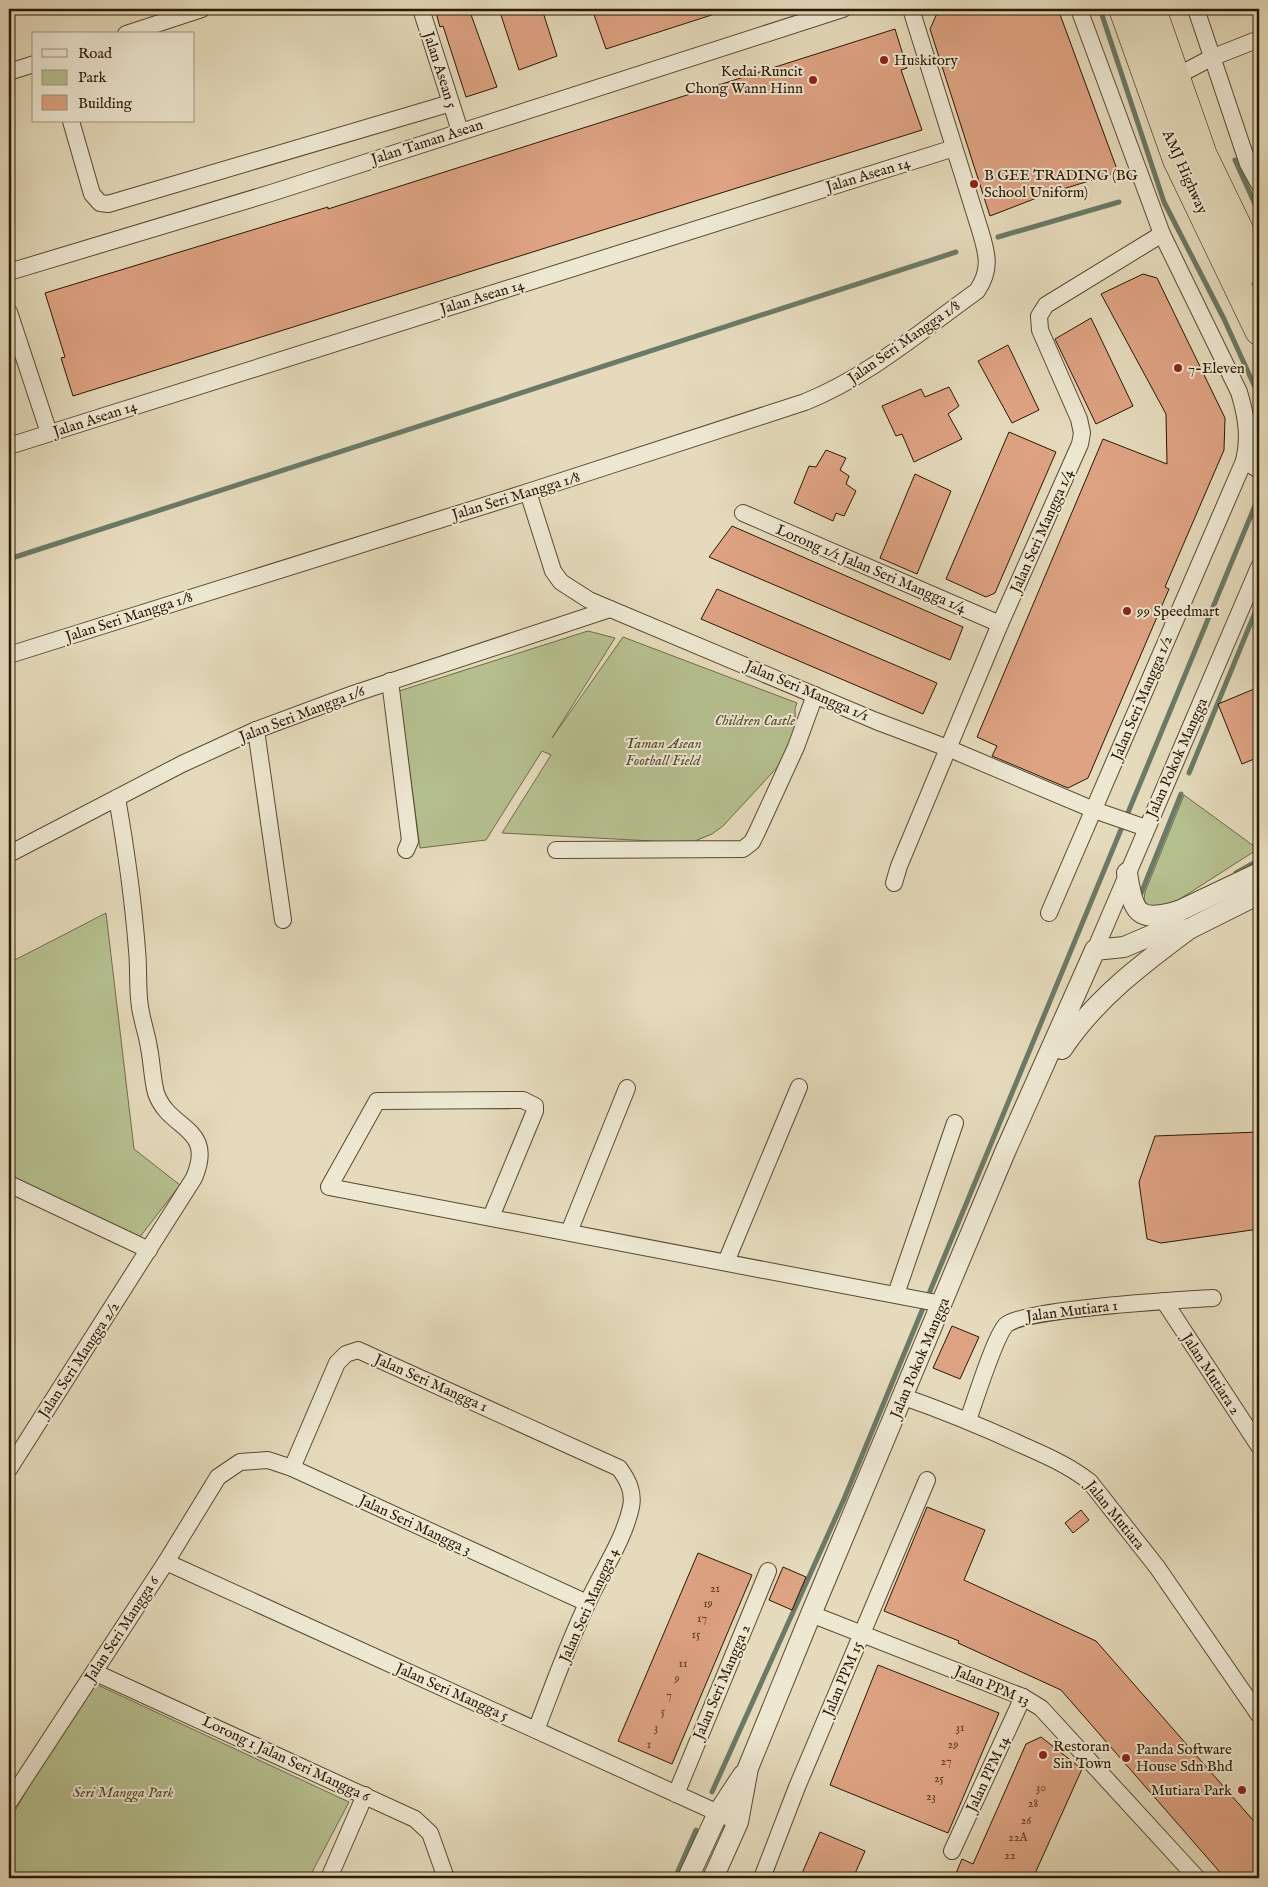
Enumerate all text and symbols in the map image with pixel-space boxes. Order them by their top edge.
street label: Jalan Asean 5 [418,27,461,111]
legend [32,32,195,122]
text: Road [78,44,113,63]
place label: Huskitory [894,51,958,70]
marker: Huskitory [878,54,890,66]
place label: Kedai Runcit Chong Wann Hinn [685,62,803,98]
text: Park [78,68,108,87]
marker: Kedai Runcit Chong Wann Hinn [807,74,819,86]
text: Building [78,94,133,113]
street label: Jalan Taman Asean [367,115,485,170]
street label: AMJ Highway [1158,126,1212,217]
street label: Jalan Asean 14 [822,153,913,197]
place label: B GEE TRADING (BG School Uniform) [984,166,1138,202]
marker: B GEE TRADING (BG School Uniform) [968,178,980,190]
street label: Jalan Asean 14 [436,275,527,319]
street label: Jalan Seri Mangga 1/8 [843,296,964,389]
place label: 7-Eleven [1188,359,1245,378]
marker: 7-Eleven [1172,362,1184,374]
street label: Jalan Asean 14 [49,396,140,442]
street label: Jalan Seri Mangga 1/4 [1005,466,1078,598]
street label: Jalan Seri Mangga 1/8 [448,467,582,525]
street label: Lorong 1/1 Jalan Seri Mangga 1/4 [773,520,970,618]
street label: Jalan Seri Mangga 1/8 [61,587,195,647]
place label: 99 Speedmart [1136,602,1220,621]
marker: 99 Speedmart [1121,605,1133,617]
street label: Jalan Seri Mangga 1/2 [1106,633,1177,765]
street label: Jalan Seri Mangga 1/1 [741,656,872,726]
street label: Jalan Seri Mangga 1/6 [235,681,368,747]
street label: Jalan Pokok Mangga [1141,695,1212,823]
park label: Children Castle [715,711,795,730]
park label: Taman Asean Football Field [624,734,702,770]
street label: Jalan Pokok Mangga [885,1294,954,1423]
street label: Jalan Mutiara 1 [1023,1296,1119,1326]
street label: Jalan Seri Mangga 2/2 [33,1298,124,1424]
street label: Jalan Mutiara 2 [1176,1328,1244,1418]
street label: Jalan Seri Mangga 1 [370,1349,490,1416]
street label: Jalan Mutiara [1080,1475,1149,1554]
street label: Jalan Seri Mangga 3 [354,1490,474,1559]
street label: Jalan Seri Mangga 4 [554,1544,623,1667]
street label: Jalan Seri Mangga 6 [80,1572,164,1687]
house number: 21 [710,1581,720,1596]
house number: 19 [703,1596,713,1611]
house number: 17 [697,1611,707,1626]
street label: Jalan Seri Mangga 2 [688,1622,755,1744]
house number: 15 [692,1627,701,1642]
street label: Jalan PPM 15 [818,1638,868,1721]
house number: 11 [679,1656,687,1671]
street label: Jalan Seri Mangga 5 [391,1658,512,1726]
street label: Jalan PPM 13 [950,1661,1033,1710]
house number: 9 [673,1671,680,1686]
house number: 7 [666,1688,672,1703]
house number: 5 [661,1704,666,1719]
street label: Lorong 1 Jalan Seri Mangga 6 [199,1712,374,1807]
house number: 3 [654,1720,658,1735]
house number: 31 [956,1720,964,1735]
street label: Jalan PPM 14 [961,1732,1014,1817]
house number: 1 [647,1737,651,1752]
house number: 29 [948,1737,958,1752]
place label: Restoran Sin Town [1053,1737,1111,1773]
place label: Panda Software House Sdn Bhd [1136,1740,1234,1776]
marker: Restoran Sin Town [1037,1749,1049,1761]
marker: Panda Software House Sdn Bhd [1120,1752,1132,1764]
house number: 27 [940,1754,952,1769]
house number: 25 [934,1771,945,1786]
house number: 30 [1036,1780,1046,1795]
place label: Mutiara Park [1151,1781,1233,1800]
park label: Seri Mangga Park [72,1783,174,1803]
marker: Mutiara Park [1236,1784,1248,1796]
house number: 23 [926,1789,936,1804]
house number: 28 [1028,1796,1038,1811]
house number: 26 [1021,1813,1032,1828]
house number: 22A [1008,1830,1029,1845]
house number: 22 [1004,1848,1016,1863]

